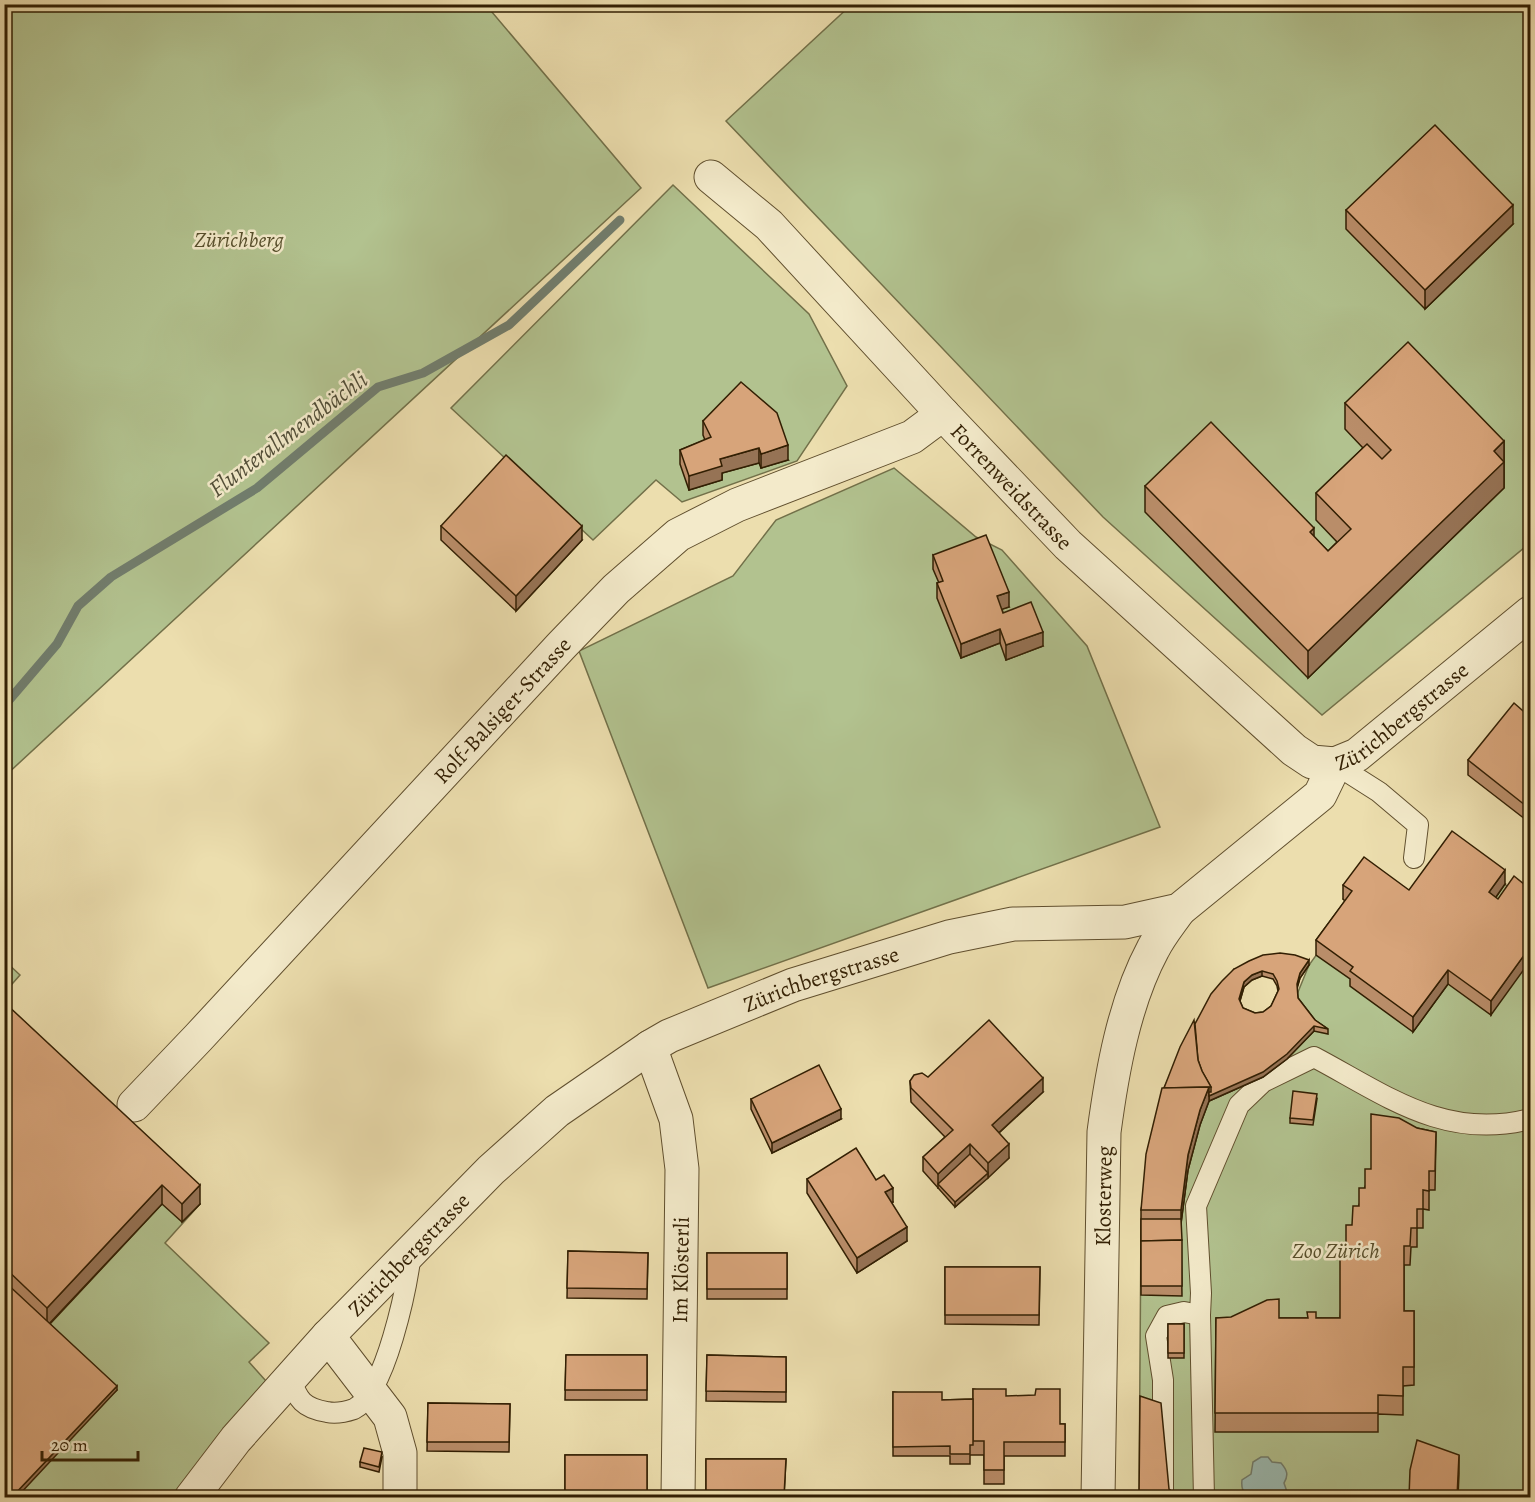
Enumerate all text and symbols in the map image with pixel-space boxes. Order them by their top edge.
park label: Zürichberg [194,225,284,255]
water label: Flunterallmendbächli [202,364,374,504]
street label: Forrenweidstrasse [943,417,1079,557]
street label: Rolf-Balsiger-Strasse [427,630,578,790]
street label: Zürichbergstrasse [1331,655,1475,778]
street label: Zürichbergstrasse [739,939,903,1020]
street label: Klosterweg [1088,1145,1120,1247]
street label: Zürichbergstrasse [341,1186,477,1323]
street label: Im Klösterli [665,1217,697,1324]
park label: Zoo Zürich [1292,1236,1380,1266]
scale bar [42,1424,138,1462]
text: 20 m [51,1433,88,1457]

